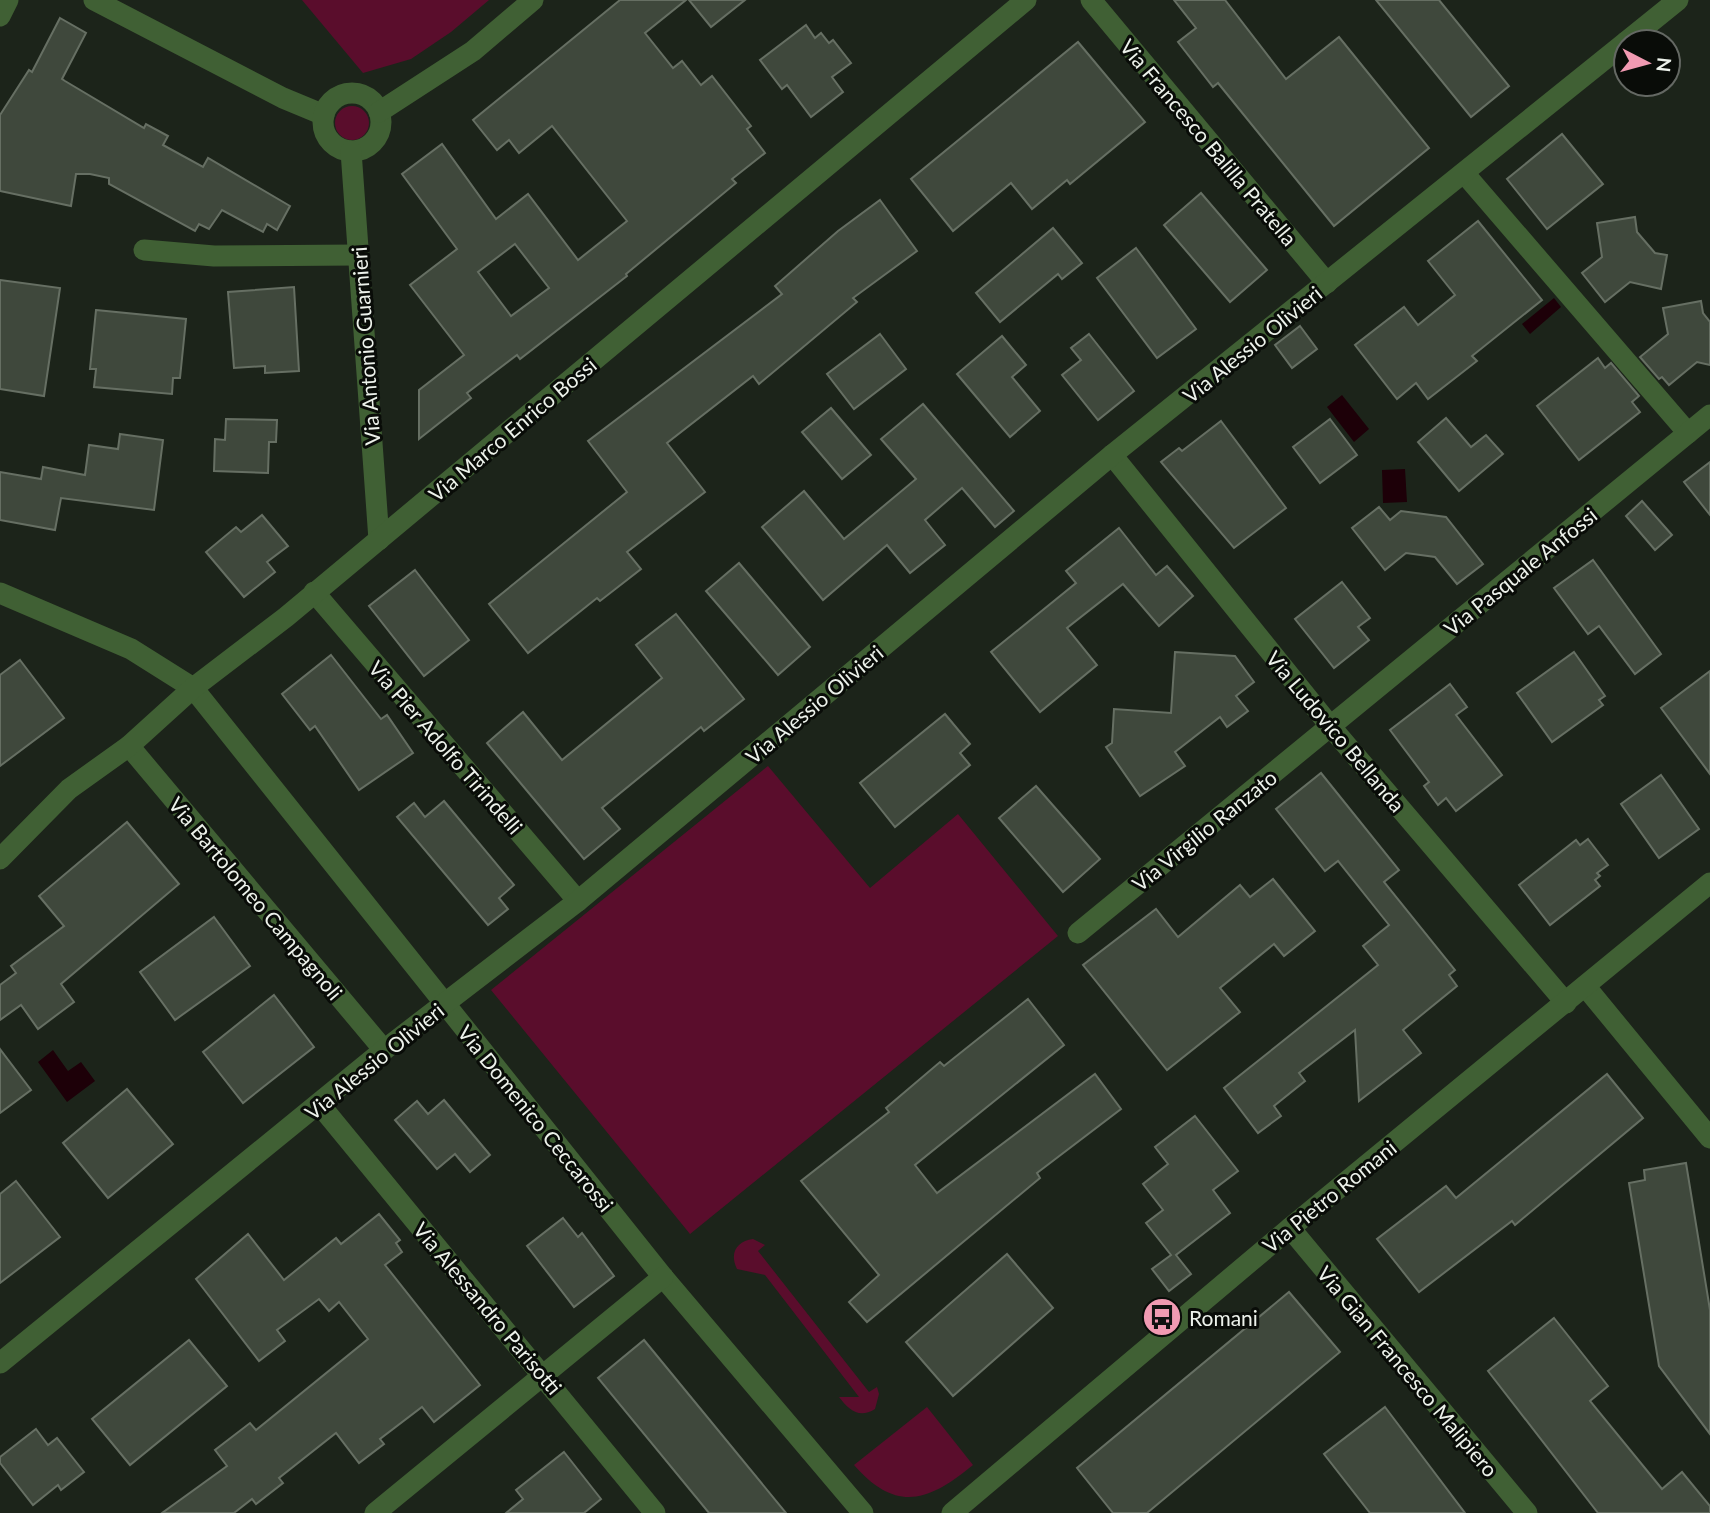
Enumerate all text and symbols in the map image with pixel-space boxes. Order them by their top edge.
north arrow [1612,28,1682,98]
street label: Via Francesco Balilla Pratella [1115,34,1303,250]
text: N [1652,56,1677,73]
street label: Via Antonio Guarnieri [346,246,384,446]
street label: Via Alessio Olivieri [1178,280,1326,408]
street label: Via Marco Enrico Bossi [423,352,601,506]
street label: Via Pasquale Anfossi [1439,502,1601,640]
street label: Via Alessio Olivieri [740,639,888,769]
street label: Via Ludovico Bellanda [1261,646,1411,816]
street label: Via Pier Adolfo Tirindelli [364,655,528,839]
street label: Via Virgilio Ranzato [1127,764,1281,896]
street label: Via Bartolomeo Campagnoli [164,792,348,1004]
street label: Via Alessio Olivieri [300,997,448,1125]
street label: Via Domenico Ceccarossi [453,1020,619,1216]
street label: Via Pietro Romani [1257,1135,1401,1257]
street label: Via Alessandro Parisotti [409,1217,567,1399]
street label: Via Gian Francesco Malipiero [1313,1261,1504,1481]
bus stop icon: Romani [1141,1296,1183,1338]
place label: Romani [1189,1305,1258,1330]

